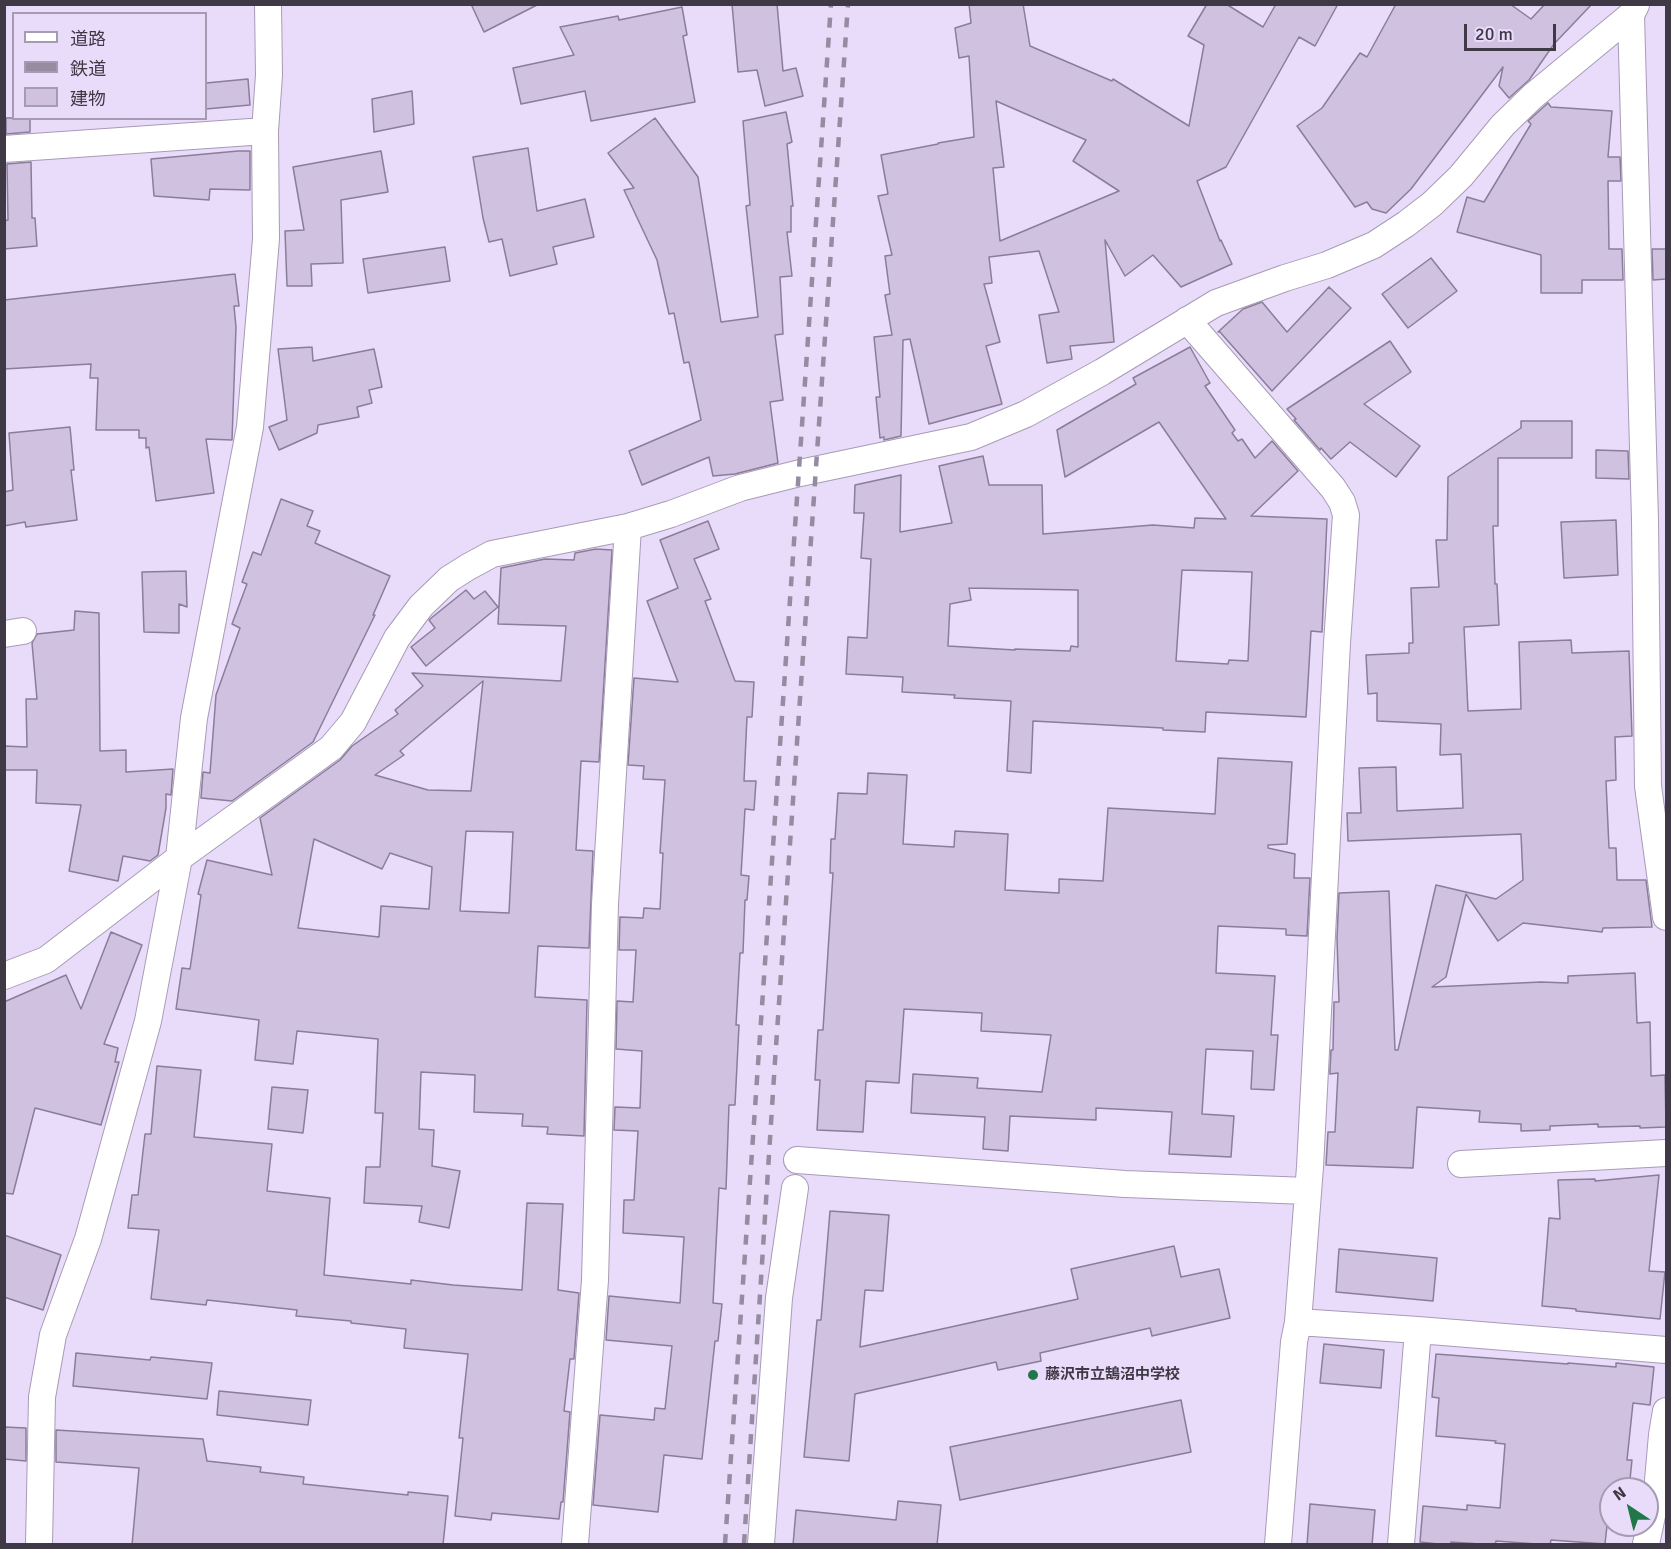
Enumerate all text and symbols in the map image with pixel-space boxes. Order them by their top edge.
legend [12,12,207,120]
scale bar [1467,12,1558,50]
text: 20 m [1475,23,1513,45]
text: 道路 [70,28,106,50]
text: 鉄道 [70,58,106,80]
text: 建物 [70,88,106,110]
place label: 藤沢市立鵠沼中学校 [1045,1366,1180,1384]
marker: 藤沢市立鵠沼中学校 [1026,1368,1040,1382]
north arrow [1599,1477,1659,1537]
text: N [1610,1483,1630,1505]

